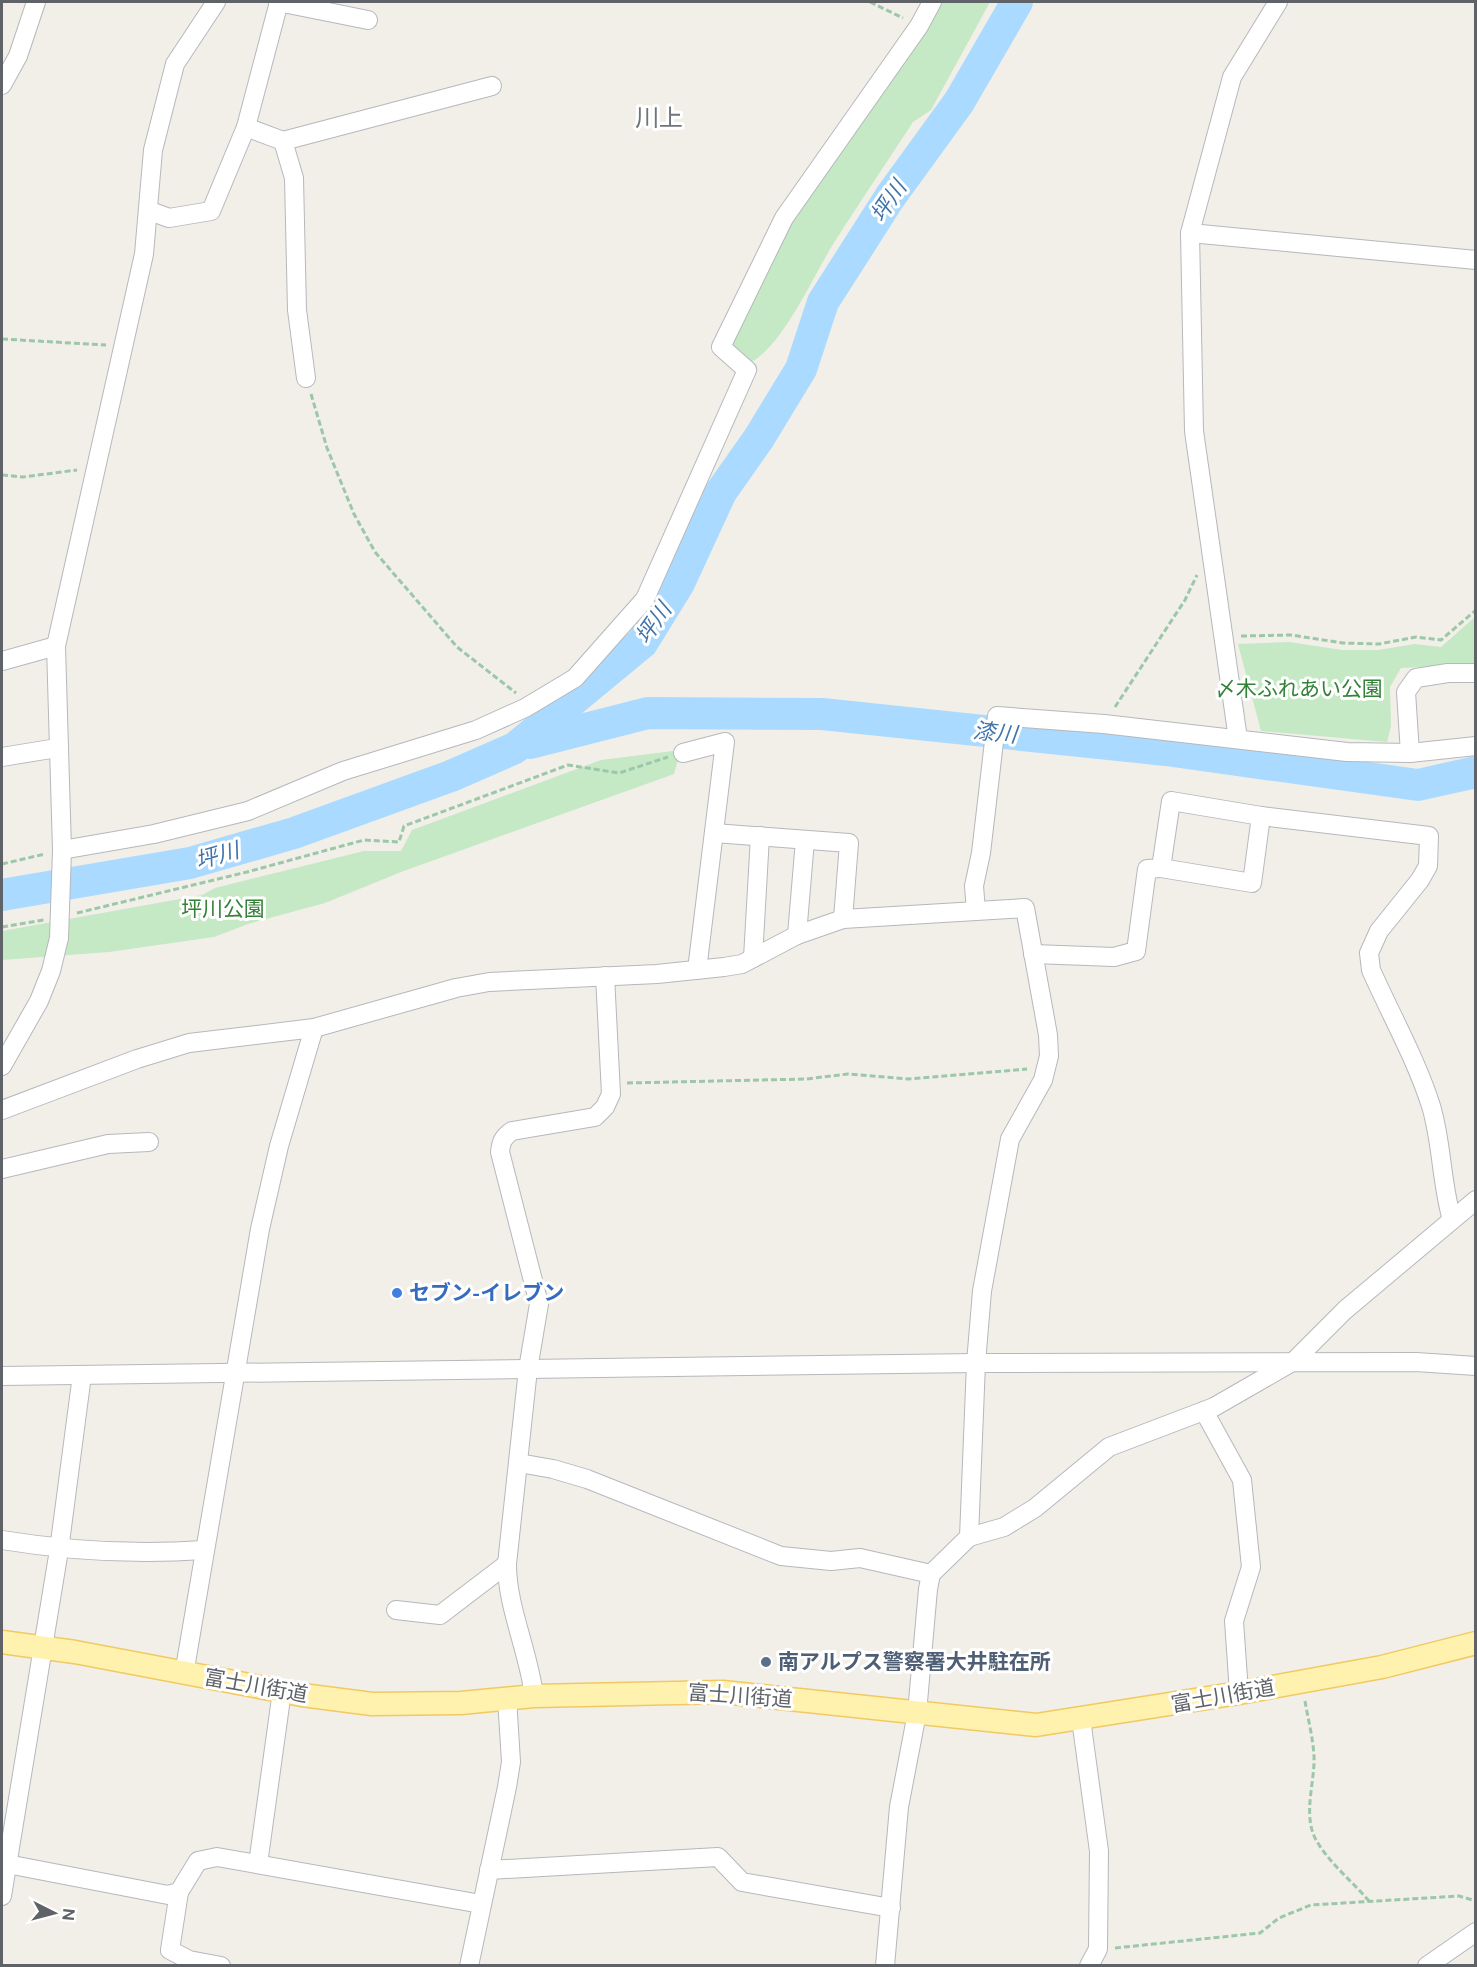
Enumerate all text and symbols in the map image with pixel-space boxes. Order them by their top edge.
district label: 川上 [635,103,683,131]
water label: 坪川 [865,174,912,227]
water label: 坪川 [630,596,677,648]
park label: 〆木ふれあい公園 [1215,676,1383,701]
water label: 漆川 [972,717,1020,747]
water label: 坪川 [192,836,244,874]
park label: 坪川公園 [181,896,265,921]
place label: セブン-イレブン [409,1280,564,1305]
marker: セブン-イレブン [390,1286,404,1300]
place label: 南アルプス警察署大井駐在所 [778,1649,1051,1674]
marker: 南アルプス警察署大井駐在所 [759,1655,773,1669]
street label: 富士川街道 [202,1664,310,1707]
street label: 富士川街道 [1169,1674,1277,1717]
street label: 富士川街道 [687,1679,793,1712]
north arrow [24,1883,84,1943]
text: N [58,1907,79,1922]

